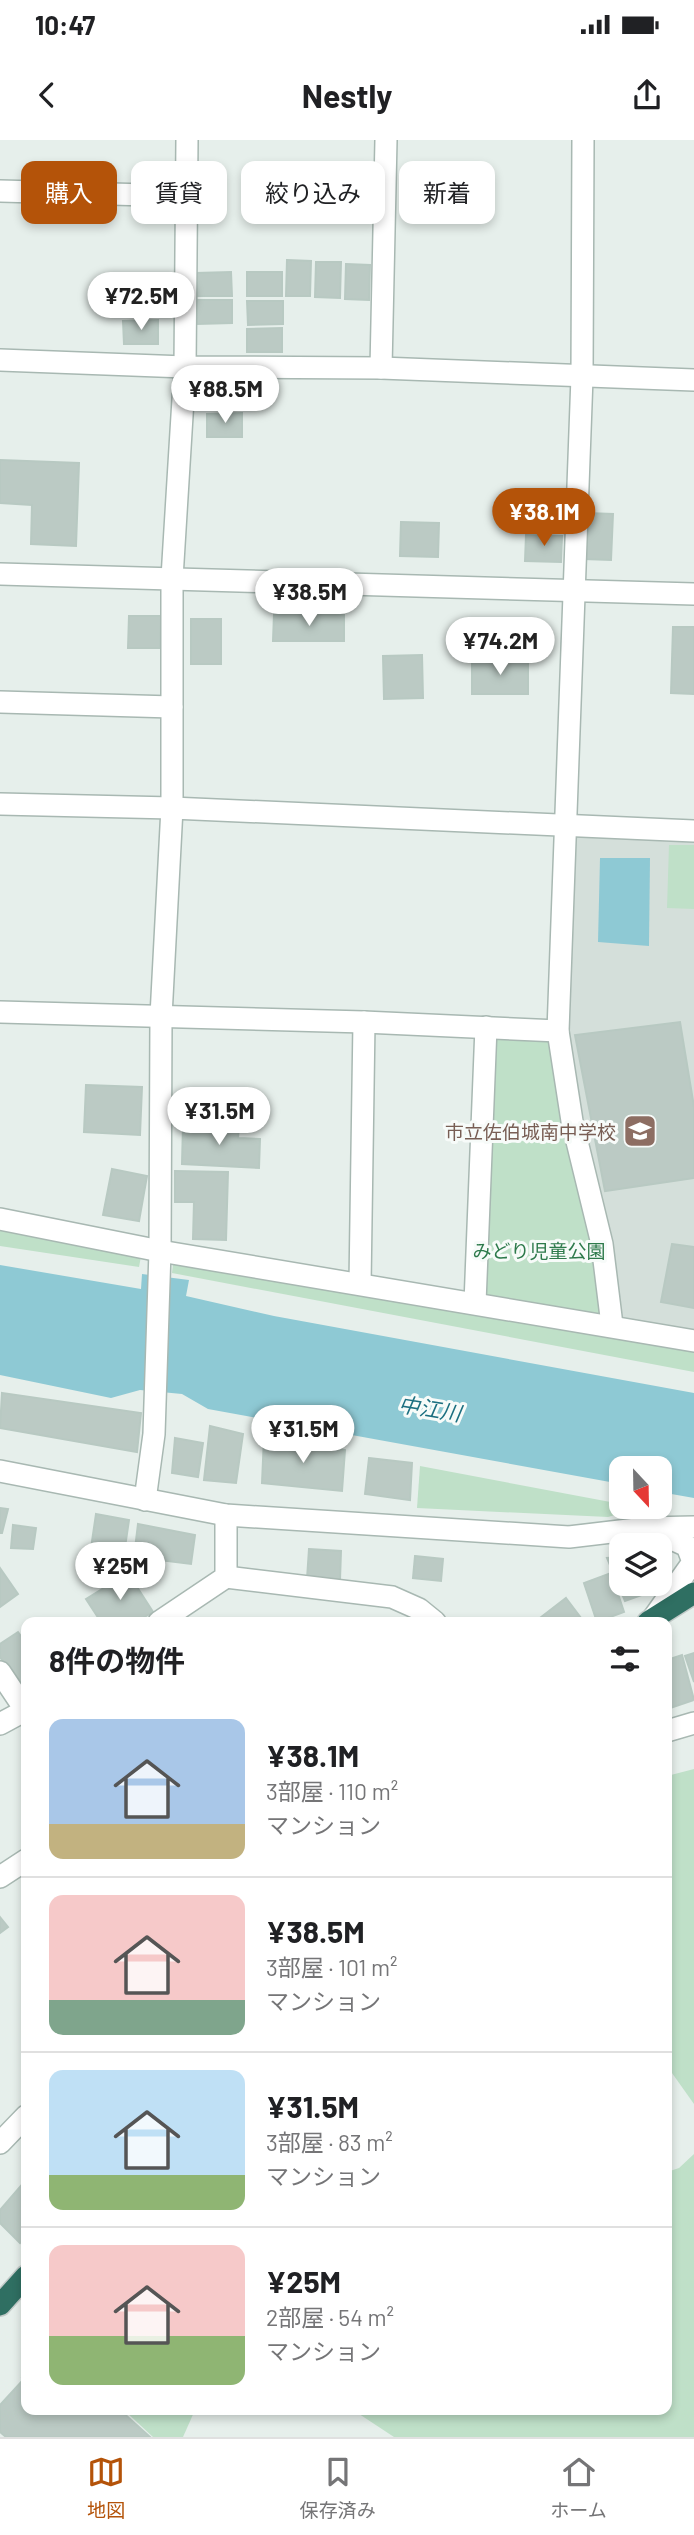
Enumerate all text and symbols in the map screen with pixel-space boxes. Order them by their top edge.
text: 10:47 [35,9,95,40]
icon: back [28,76,66,114]
text: Nestly [302,76,392,114]
icon: share [628,76,666,114]
chip: 購入 [21,161,117,224]
chip: 賃貸 [131,161,227,224]
chip: 絞り込み [241,161,385,224]
chip: 新着 [399,161,495,224]
pin: ¥72.5M [84,272,198,332]
text: ¥72.5M [103,281,179,309]
pin: ¥88.5M [168,366,282,425]
text: ¥88.5M [187,374,263,402]
pin: ¥38.1M [487,488,601,548]
text: ¥38.1M [508,497,580,525]
pin: ¥38.5M [252,568,366,628]
text: ¥38.5M [271,577,347,605]
pin: ¥74.2M [443,617,557,677]
text: ¥74.2M [462,626,538,654]
pin: ¥31.5M [162,1088,276,1147]
text: ¥31.5M [183,1096,255,1124]
school or university icon: 市立佐伯城南中学校 [621,1112,659,1150]
place label: 市立佐伯城南中学校 [445,1120,616,1143]
park label: みどり児童公園 [472,1239,606,1262]
water label: 中江川 [397,1391,465,1426]
pin: ¥31.5M [246,1406,360,1465]
text: ¥31.5M [267,1414,339,1442]
north arrow [609,1456,672,1519]
map controls [609,1456,672,1596]
button: layers [609,1533,672,1596]
pin: ¥25M [79,1542,161,1602]
text: ¥25M [91,1551,149,1579]
icon: filters [606,1640,644,1678]
text: 8件の物件 [49,1642,185,1678]
text: ¥38.1M [266,1737,359,1773]
icon: home [105,1747,189,1831]
text: 3部屋 · 110 m² [266,1777,398,1805]
text: マンション [266,1811,381,1839]
text: ¥38.5M [266,1913,365,1949]
icon: home [105,1923,189,2007]
text: 3部屋 · 101 m² [266,1953,397,1981]
text: マンション [266,1987,381,2015]
text: ¥31.5M [266,2088,359,2124]
icon: home [105,2098,189,2182]
text: 3部屋 · 83 m² [266,2128,393,2156]
text: マンション [266,2162,381,2190]
text: ¥25M [266,2263,341,2299]
icon: home [105,2273,189,2357]
text: 2部屋 · 54 m² [266,2303,394,2331]
text: マンション [266,2337,381,2365]
tab: 地図 [87,2453,125,2522]
tab: 保存済み [300,2453,376,2522]
tab: ホーム [550,2453,607,2522]

